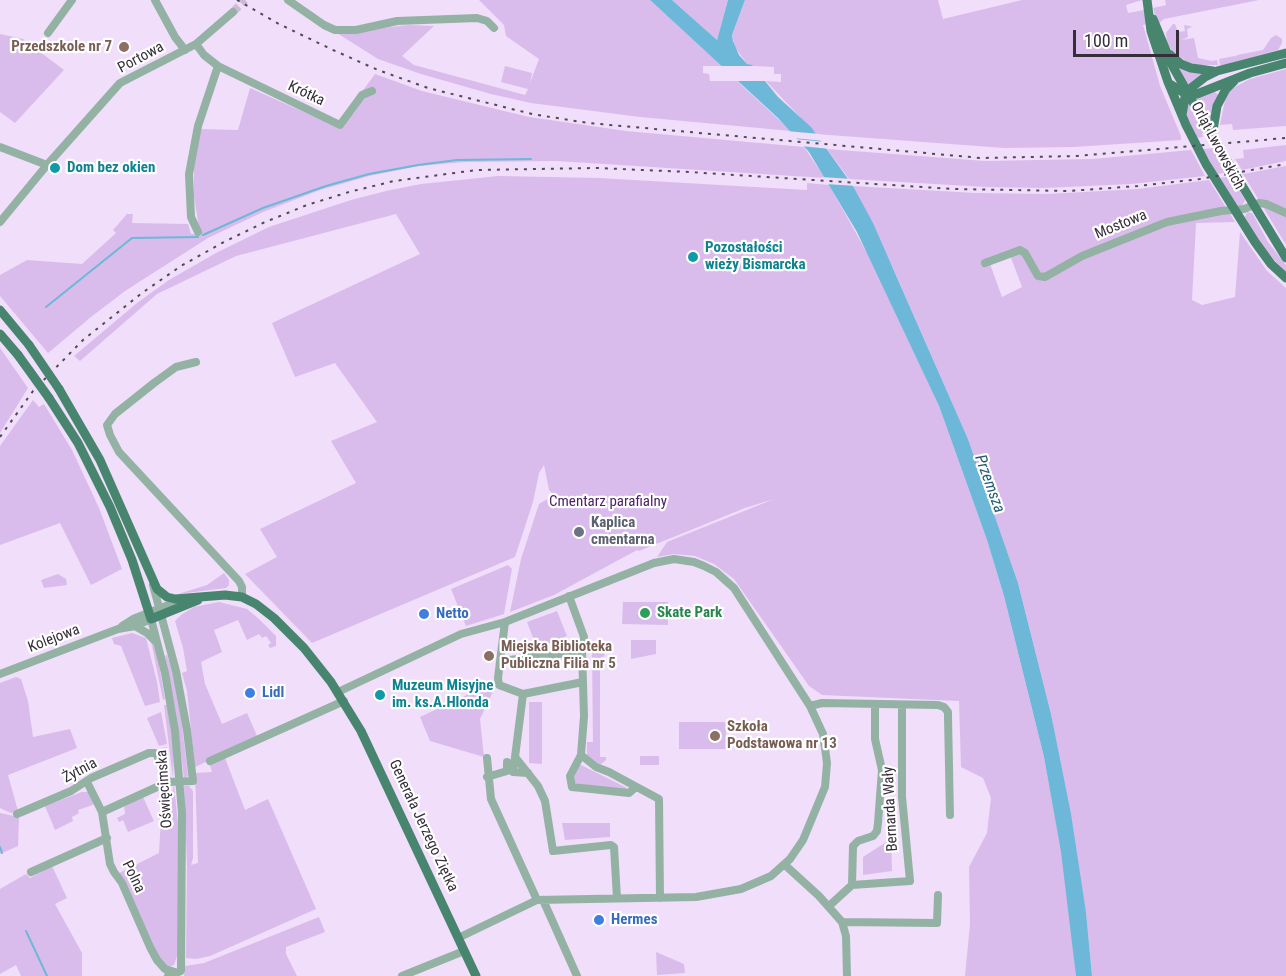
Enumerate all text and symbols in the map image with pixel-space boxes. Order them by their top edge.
scale bar [1076,18,1182,56]
text: 100 m [1084,30,1128,51]
place label: Przedszkole nr 7 [11,38,112,56]
street label: Portowa [115,38,167,78]
marker: Przedszkole nr 7 [117,40,131,54]
street label: Krótka [285,78,327,110]
street label: Orląt Lwowskich [1186,99,1248,193]
place label: Dom bez okien [67,159,155,177]
marker: Dom bez okien [48,161,62,175]
street label: Mostowa [1092,206,1150,244]
place label: Pozostałości wieży Bismarcka [705,239,806,274]
marker: Pozostałości wieży Bismarcka [686,250,700,264]
water label: Przemsza [970,452,1008,516]
park label: Cmentarz parafialny [549,493,667,511]
place label: Kaplica cmentarna [591,514,655,549]
marker: Kaplica cmentarna [572,525,586,539]
place label: Skate Park [657,604,722,622]
place label: Netto [436,605,469,623]
marker: Skate Park [638,606,652,620]
marker: Netto [417,607,431,621]
street label: Kolejowa [26,621,82,657]
place label: Miejska Biblioteka Publiczna Filia nr 5 [501,638,616,673]
marker: Miejska Biblioteka Publiczna Filia nr 5 [482,649,496,663]
place label: Muzeum Misyjne im. ks.A.Hlonda [392,677,493,712]
place label: Lidl [262,684,284,702]
marker: Lidl [243,686,257,700]
marker: Muzeum Misyjne im. ks.A.Hlonda [373,688,387,702]
place label: Szkoła Podstawowa nr 13 [727,718,837,753]
marker: Szkoła Podstawowa nr 13 [708,729,722,743]
street label: Oświęcimska [153,749,177,829]
street label: Żytnia [60,755,100,787]
street label: Generała Jerzego Ziętka [385,757,461,895]
street label: Bernarda Wały [880,766,902,852]
street label: Polna [118,858,148,896]
place label: Hermes [611,911,657,929]
marker: Hermes [592,913,606,927]

